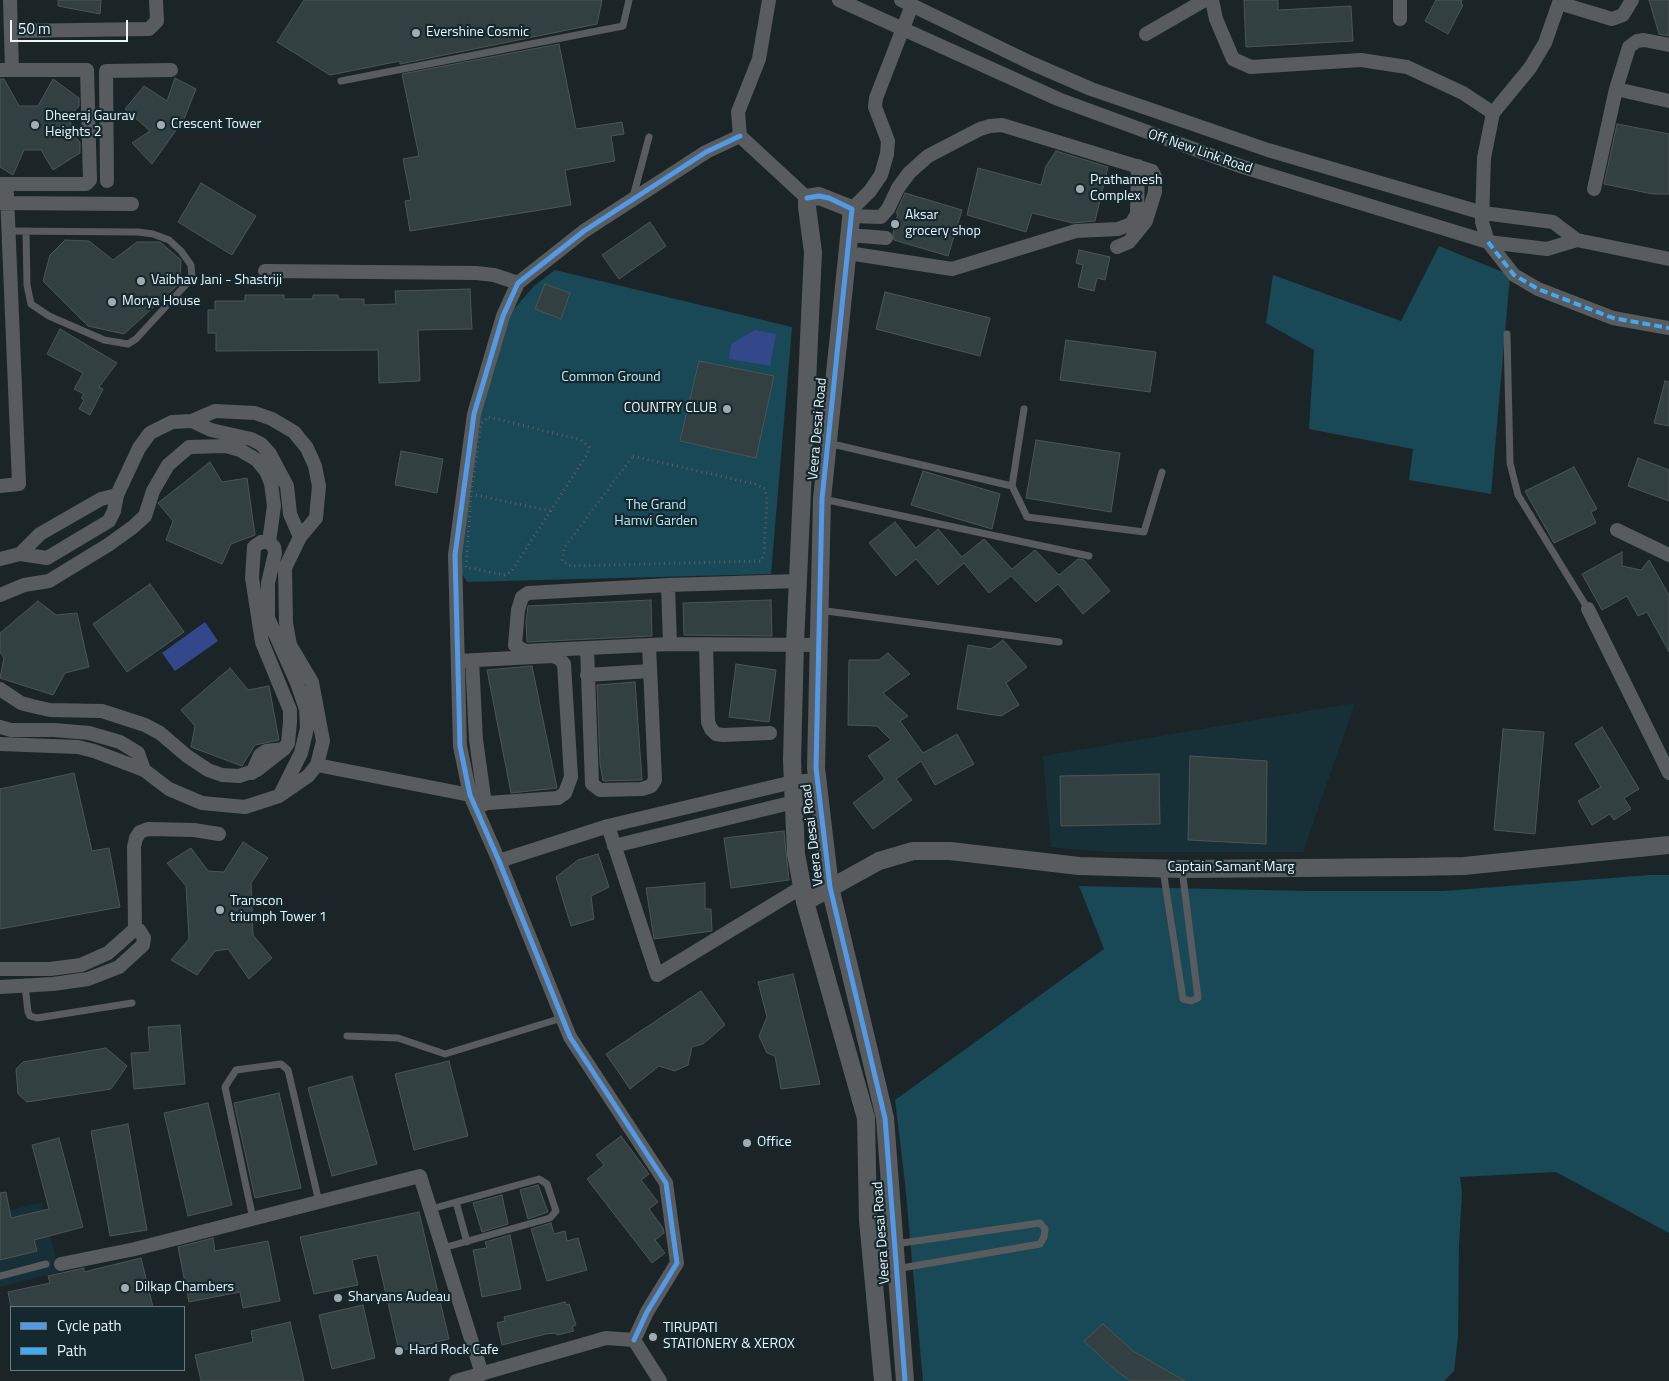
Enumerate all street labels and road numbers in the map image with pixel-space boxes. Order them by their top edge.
street label: Off New Link Road [1146,126,1254,178]
street label: Veera Desai Road [805,377,831,481]
street label: Veera Desai Road [798,783,828,887]
street label: Captain Samant Marg [1167,860,1295,876]
street label: Veera Desai Road [870,1181,894,1285]

